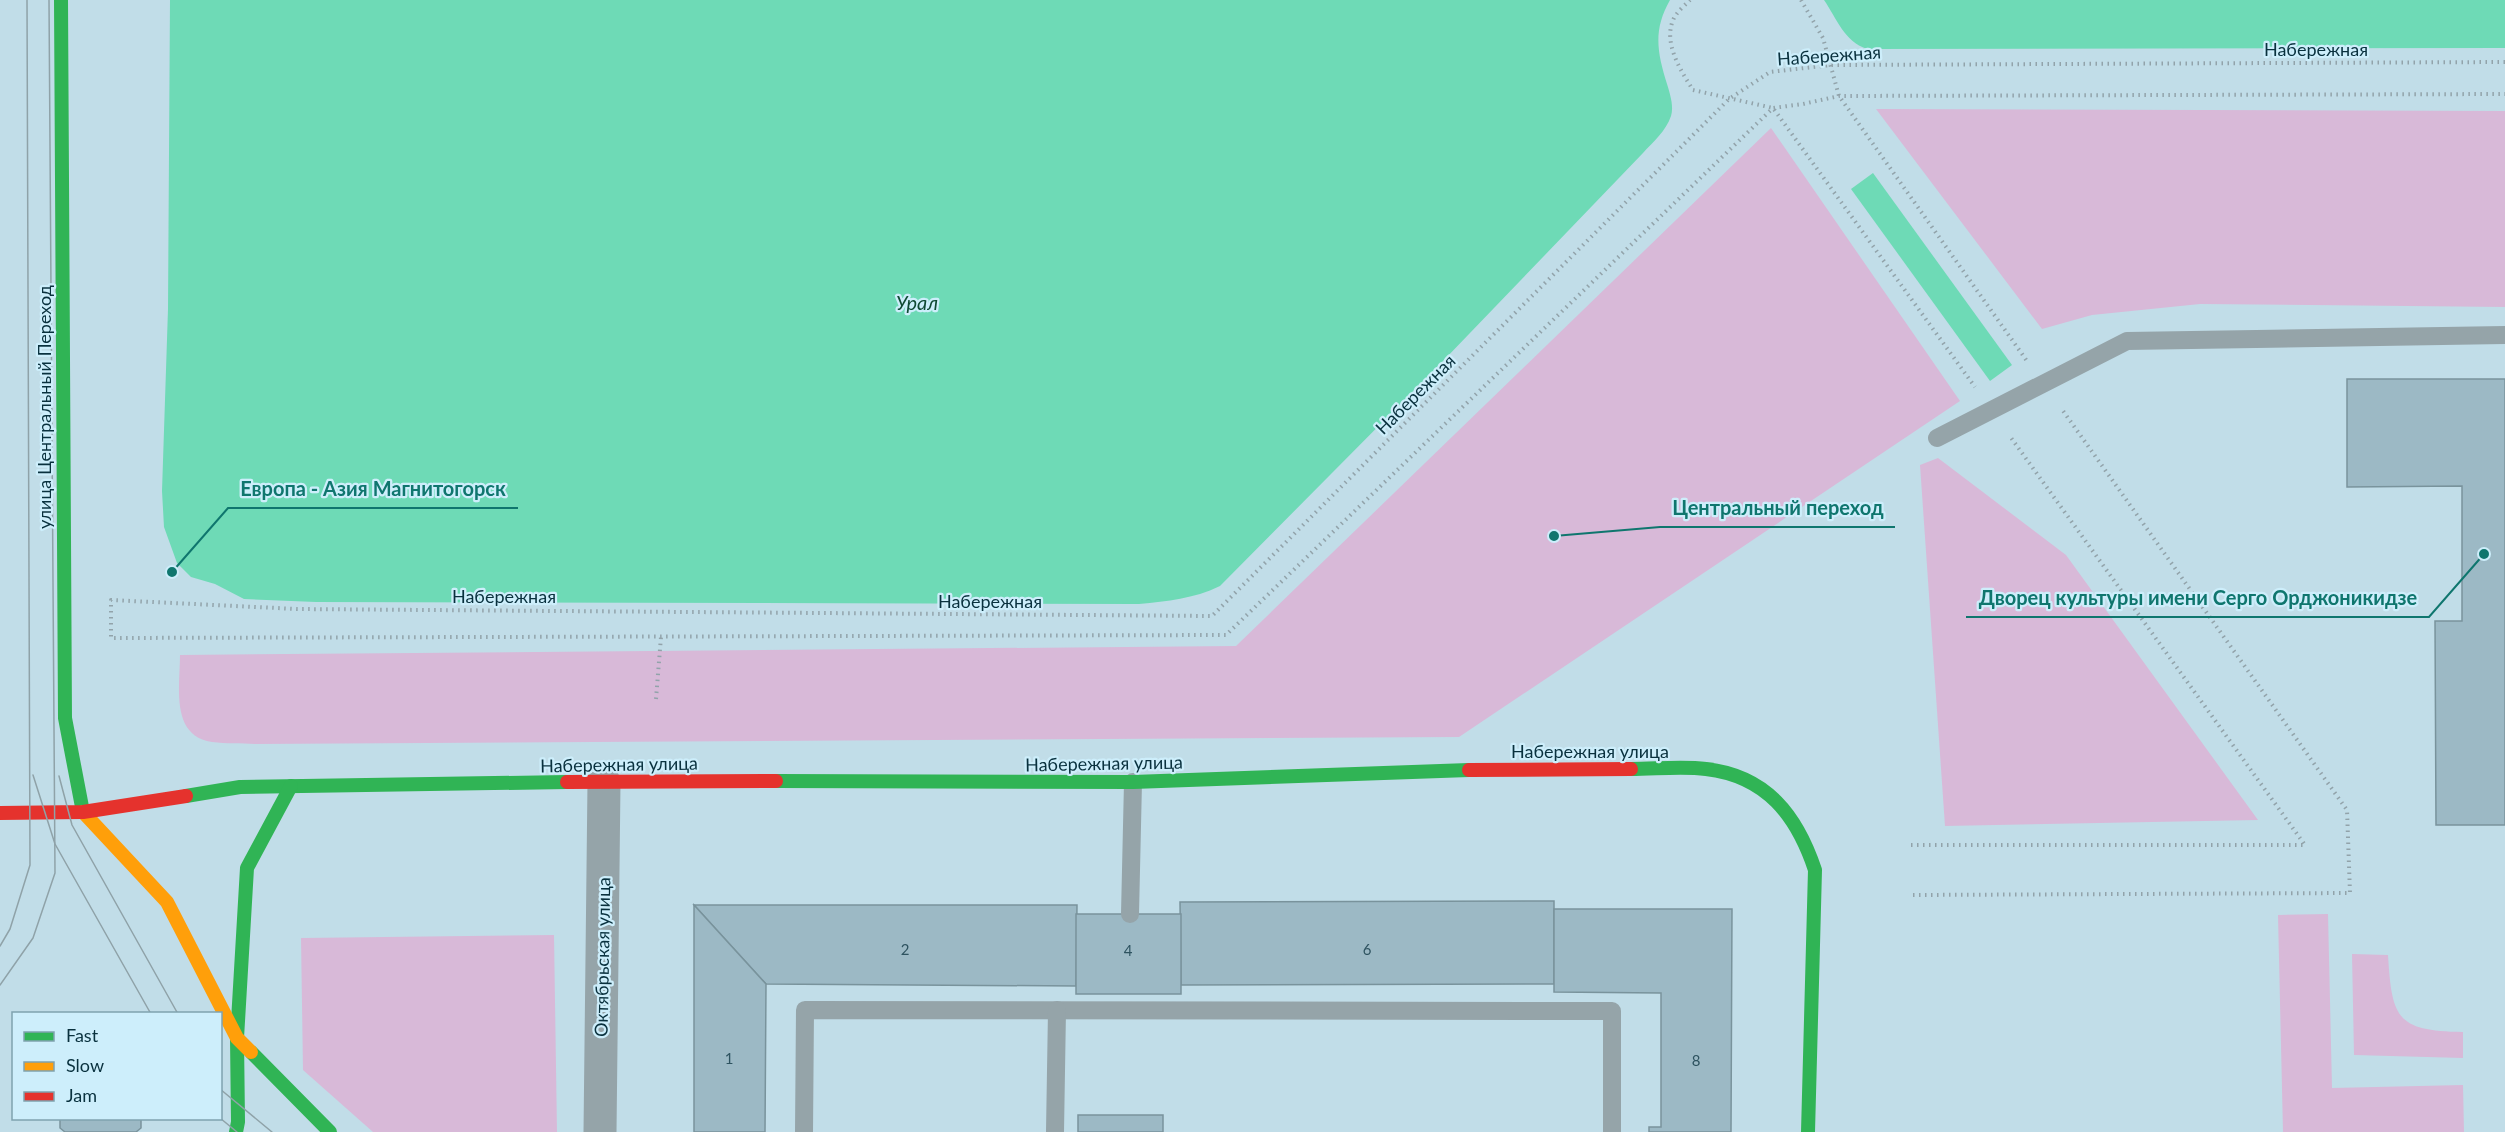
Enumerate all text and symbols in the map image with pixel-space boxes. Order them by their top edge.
street label: Набережная [2264,38,2368,60]
street label: Набережная [1776,40,1882,70]
street label: улица Центральный Переход [33,285,55,529]
water label: Урал [896,290,938,314]
street label: Набережная [1370,349,1460,439]
callout: Европа - Азия Магнитогорск [228,470,518,508]
text: Европа - Азия Магнитогорск [240,476,506,500]
callout: Центральный переход [1660,489,1895,527]
text: Центральный переход [1672,495,1884,519]
callout: Дворец культуры имени Серго Орджоникидзе [1966,579,2429,617]
street label: Набережная [452,585,556,607]
text: Дворец культуры имени Серго Орджоникидзе [1979,585,2418,609]
street label: Набережная [938,590,1042,612]
street label: Набережная улица [1511,740,1669,762]
street label: Набережная улица [1025,751,1183,775]
street label: Набережная улица [540,752,698,776]
street label: Октябрьская улица [590,877,614,1037]
house number: 2 [901,940,909,958]
house number: 6 [1363,940,1372,958]
house number: 4 [1124,941,1133,959]
legend [12,1012,222,1120]
text: Fast [66,1024,99,1046]
house number: 1 [725,1049,733,1067]
house number: 8 [1692,1051,1700,1069]
text: Slow [66,1054,104,1076]
text: Jam [66,1084,97,1106]

